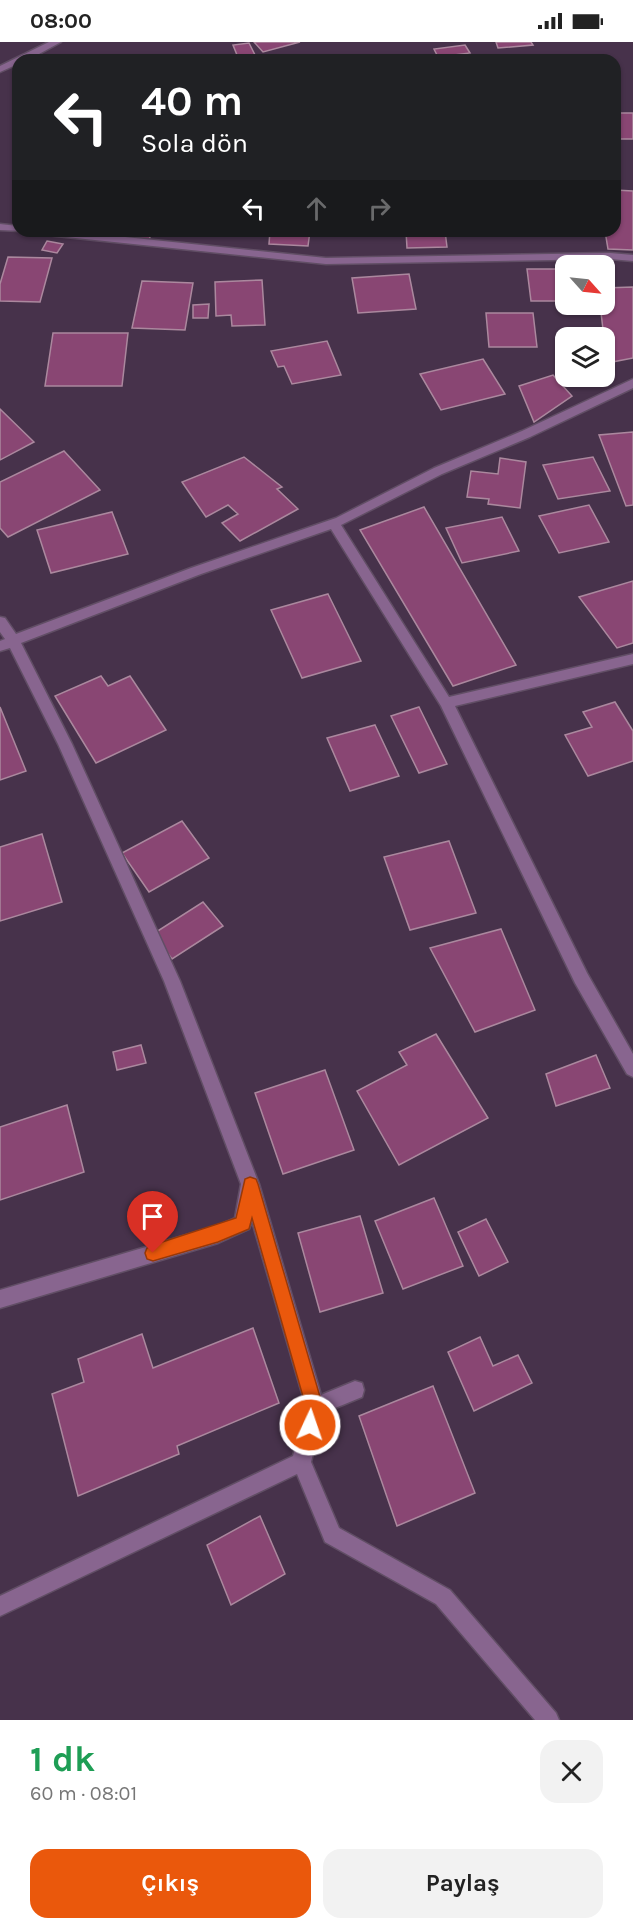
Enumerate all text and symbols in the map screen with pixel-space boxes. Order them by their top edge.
text: 08:00 [30,8,92,34]
text: 40 m [141,76,243,126]
icon: left [42,78,120,156]
text: Sola dön [141,127,248,159]
icon: left [237,192,270,225]
icon: ahead [300,192,333,225]
icon: right [363,192,396,225]
north arrow [555,255,615,315]
map controls [555,255,615,387]
button: layers [555,327,615,387]
pin [127,1191,178,1253]
icon: arrive [136,1200,169,1233]
position arrow [278,1393,342,1457]
text: 1 dk [30,1738,95,1780]
button: close [540,1740,603,1803]
text: 60 m · 08:01 [30,1782,137,1805]
button: Çıkış [30,1849,311,1918]
button: Paylaş [323,1849,603,1918]

